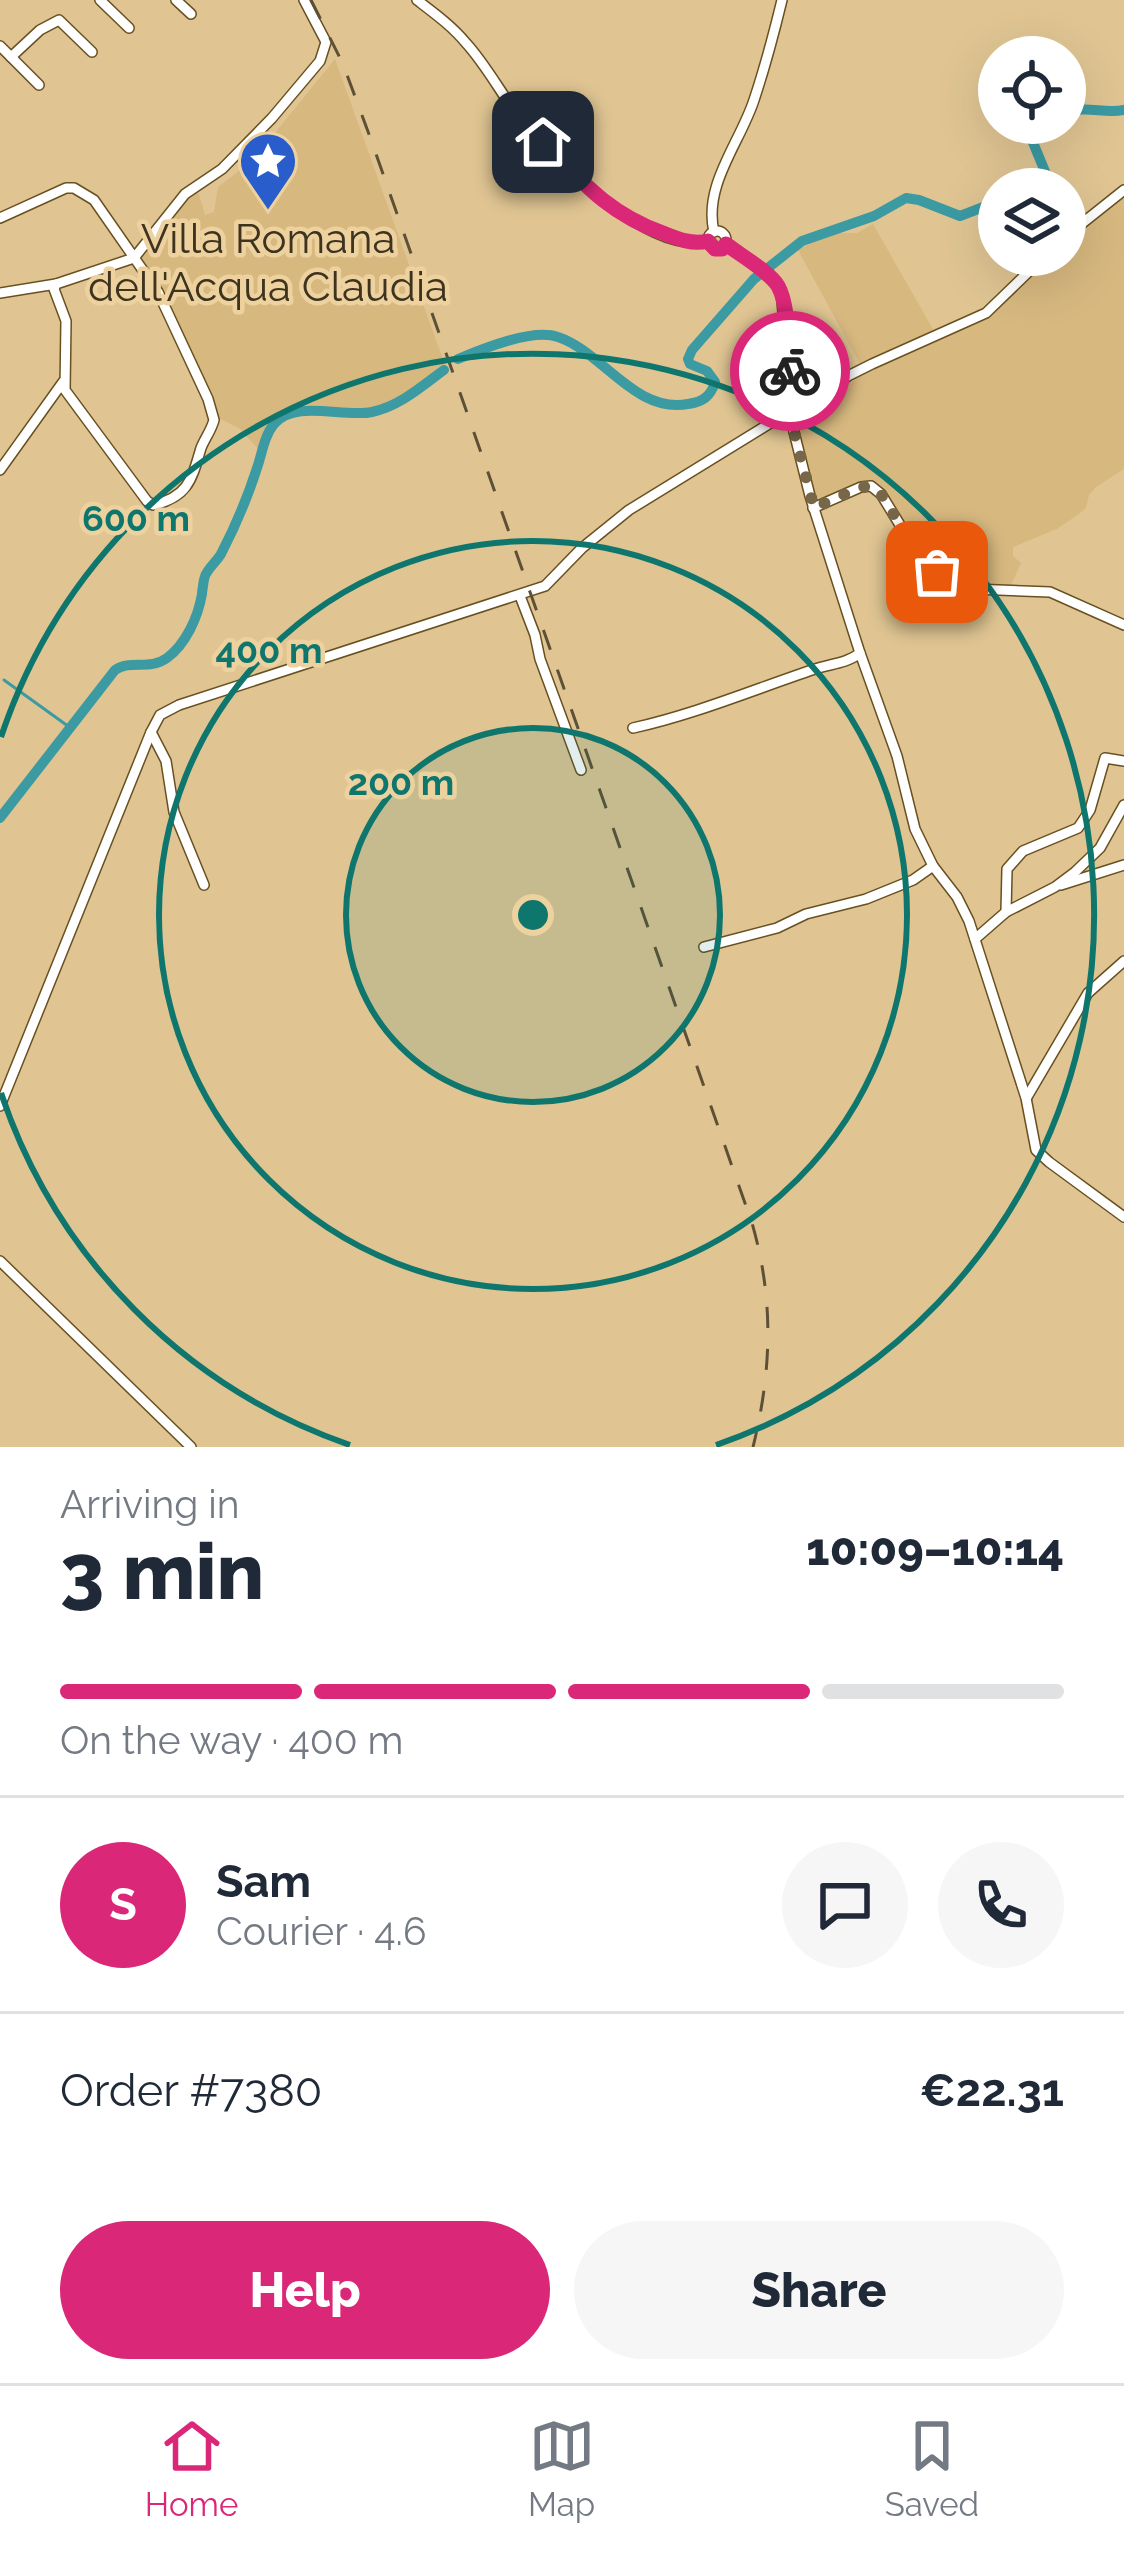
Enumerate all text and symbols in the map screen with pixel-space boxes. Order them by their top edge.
map controls [978,36,1086,276]
button: locate [978,36,1086,144]
pin [492,91,594,193]
icon: home [510,109,576,175]
place icon: Villa Romana dell'Acqua Claudia [237,130,299,212]
button: layers [978,168,1086,276]
place label: Villa Romana dell'Acqua Claudia [88,214,448,311]
courier [730,311,850,431]
icon: bike [757,338,823,404]
text: 600 m [82,497,190,539]
pin [886,521,988,623]
icon: bag [904,539,970,605]
text: 400 m [216,629,322,671]
text: 200 m [348,761,454,803]
centre of rings [512,894,554,936]
text: Arriving in [60,1481,240,1527]
text: 10:09–10:14 [806,1523,1064,1576]
text: 3 min [60,1526,264,1617]
text: On the way · 400 m [60,1717,403,1763]
button: chat [782,1842,908,1968]
button: phone [938,1842,1064,1968]
text: Sam [216,1855,311,1908]
text: S [109,1878,137,1931]
text: Courier · 4.6 [216,1908,426,1954]
text: Order #7380 [60,2064,322,2117]
text: €22.31 [920,2064,1064,2117]
button: Help [60,2221,550,2359]
button: Share [574,2221,1064,2359]
tab: Home [145,2413,238,2524]
tab: Map [528,2413,595,2524]
tab: Saved [885,2413,979,2524]

